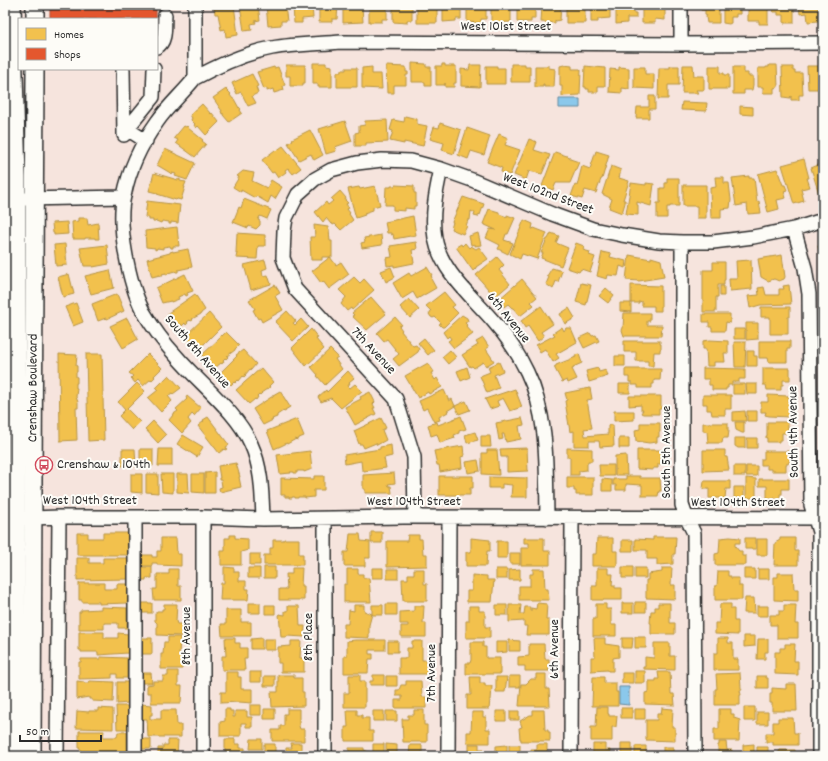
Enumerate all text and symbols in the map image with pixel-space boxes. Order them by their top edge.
street label: West 101st Street [461,17,551,37]
legend [18,18,158,70]
text: Homes [54,27,84,44]
text: Shops [54,47,81,64]
street label: West 102nd Street [500,168,596,220]
street label: 6th Avenue [481,288,535,348]
street label: South 8th Avenue [159,311,235,393]
street label: 7th Avenue [346,323,400,379]
street label: Crenshaw Boulevard [23,334,44,442]
street label: South 4th Avenue [783,386,805,478]
street label: South 5th Avenue [657,406,677,498]
bus stop icon: Crenshaw & 104th [34,455,54,475]
place label: Crenshaw & 104th [57,455,150,475]
street label: West 104th Street [43,491,137,511]
street label: West 104th Street [367,492,461,512]
street label: West 104th Street [691,493,785,513]
street label: 8th Avenue [177,607,197,665]
street label: 8th Place [299,613,319,661]
street label: 6th Avenue [545,619,565,679]
street label: 7th Avenue [422,644,442,702]
scale bar [20,717,101,743]
text: 50 m [26,724,49,741]

